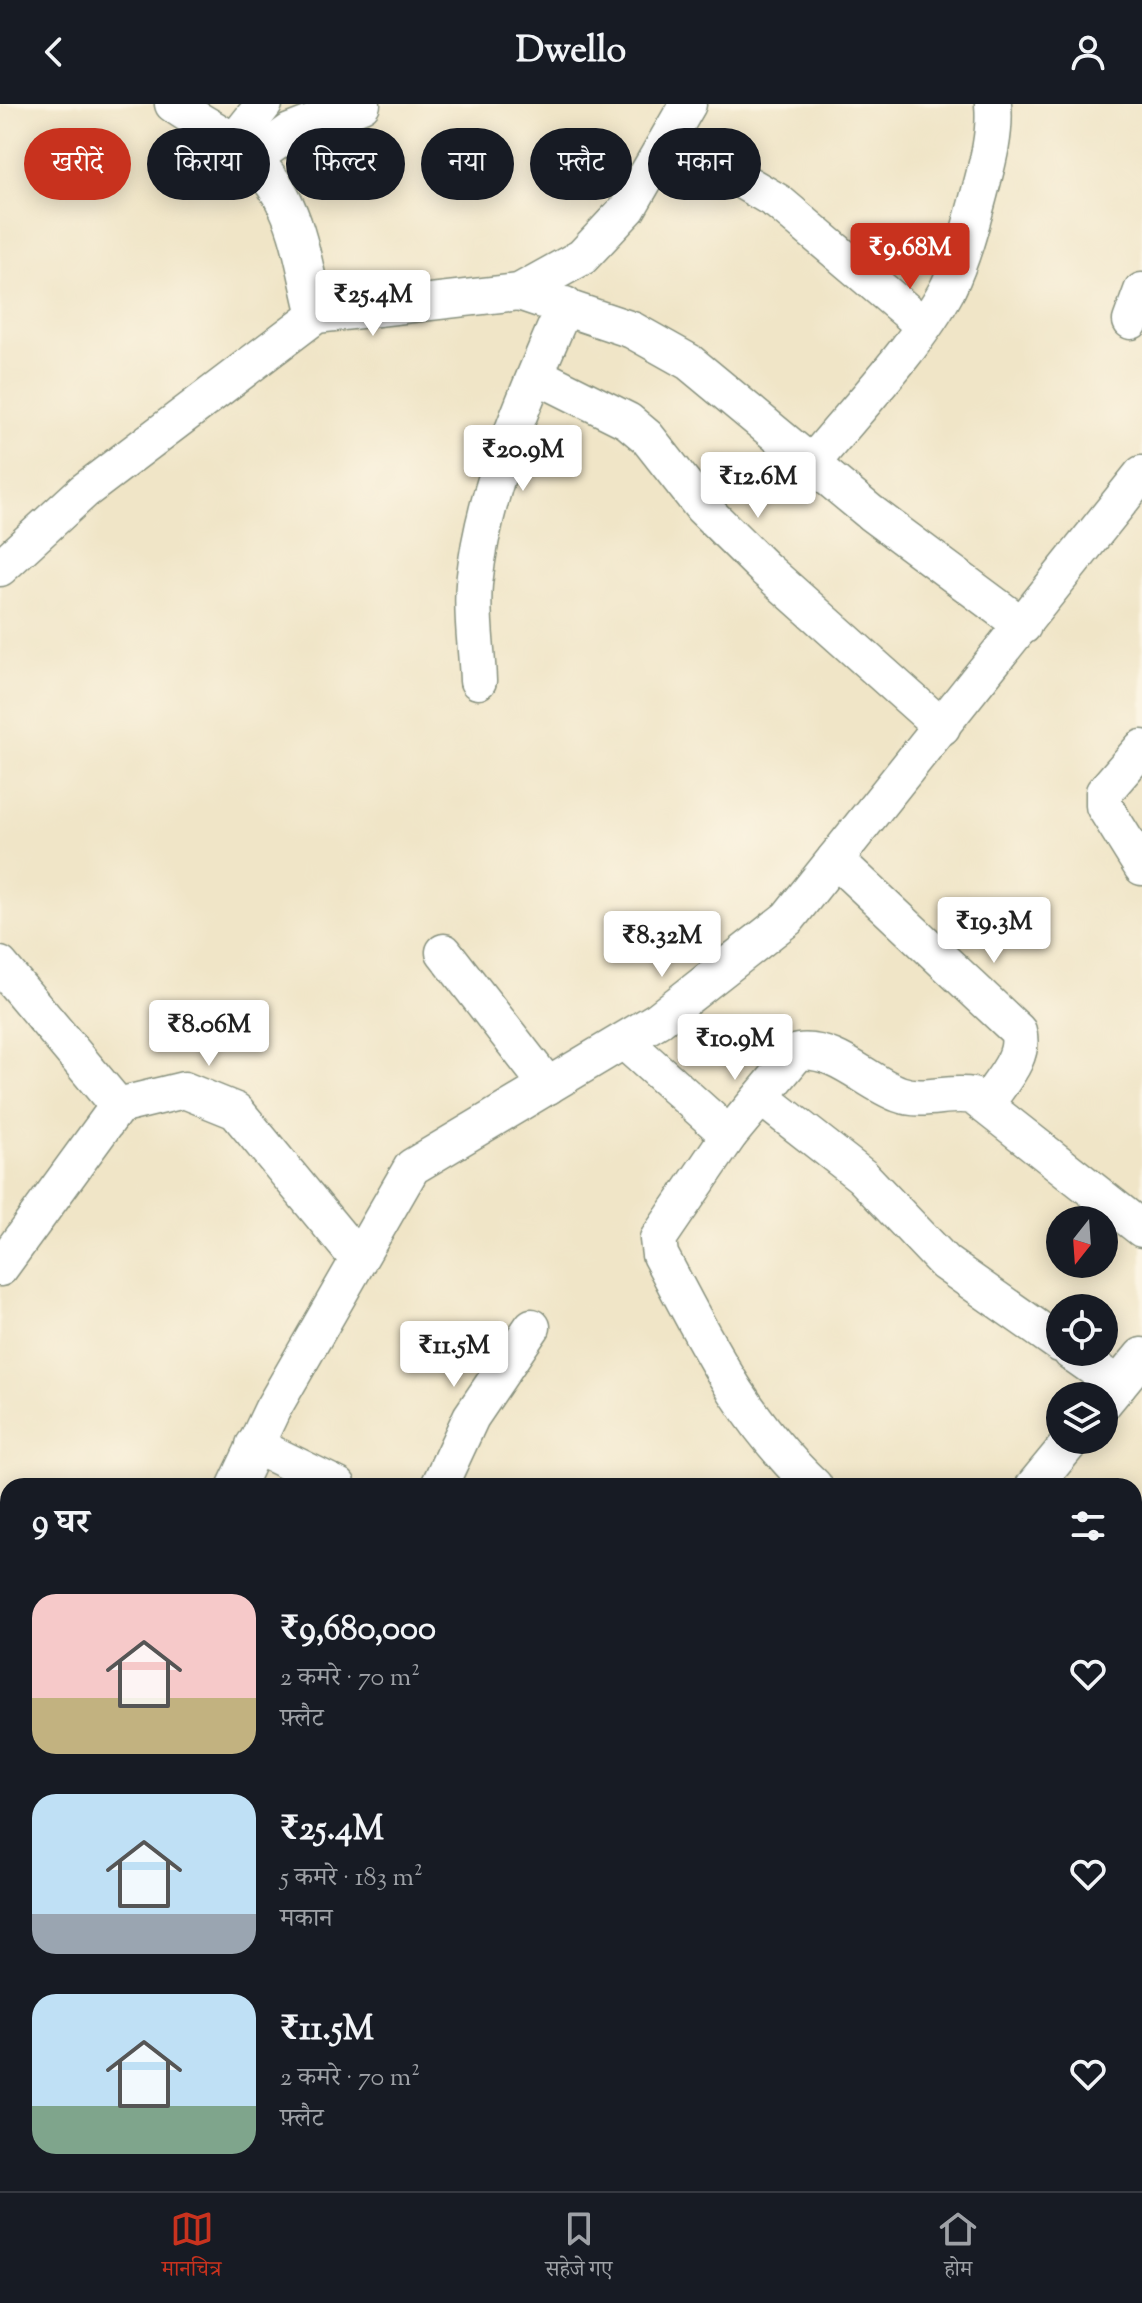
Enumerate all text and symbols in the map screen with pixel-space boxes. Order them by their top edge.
text: Dwello [516,26,626,78]
icon: back [32,30,76,74]
icon: person [1066,30,1110,74]
chip: खरीदें [24,128,131,200]
chip: किराया [147,128,270,200]
chip: फ़िल्टर [286,128,405,200]
chip: नया [421,128,514,200]
chip: फ़्लैट [530,128,632,200]
chip: मकान [648,128,761,200]
pin: ₹9.68M [845,223,975,291]
text: ₹9.68M [869,230,951,267]
pin: ₹25.4M [308,270,438,338]
text: ₹25.4M [333,277,413,314]
pin: ₹20.9M [458,425,588,493]
text: ₹20.9M [482,432,564,469]
pin: ₹12.6M [693,452,823,520]
text: ₹12.6M [719,459,797,496]
pin: ₹19.3M [929,897,1059,965]
text: ₹19.3M [956,904,1032,941]
pin: ₹8.32M [597,911,727,979]
text: ₹8.32M [622,918,702,955]
pin: ₹8.06M [144,1000,274,1068]
text: ₹8.06M [167,1007,251,1044]
pin: ₹10.9M [670,1014,800,1082]
text: ₹10.9M [696,1021,774,1058]
north arrow [1046,1206,1118,1278]
map controls [1046,1206,1118,1454]
button: locate [1046,1294,1118,1366]
pin: ₹11.5M [389,1321,519,1389]
text: ₹11.5M [418,1328,490,1365]
button: layers [1046,1382,1118,1454]
text: 9 घर [32,1499,90,1548]
icon: filters [1066,1504,1110,1548]
text: ₹9,680,000 [280,1606,436,1655]
icon: home [96,1626,192,1722]
icon: heart [1066,1652,1110,1696]
text: 2 कमरे · 70 m² [280,1660,420,1697]
text: फ़्लैट [280,1701,323,1738]
text: ₹25.4M [280,1806,384,1855]
icon: home [96,1826,192,1922]
icon: heart [1066,1852,1110,1896]
text: 5 कमरे · 183 m² [280,1860,423,1897]
text: मकान [280,1901,333,1938]
text: ₹11.5M [280,2006,374,2055]
icon: home [96,2026,192,2122]
icon: heart [1066,2052,1110,2096]
text: 2 कमरे · 70 m² [280,2060,420,2097]
text: फ़्लैट [280,2101,323,2138]
tab: मानचित्र [162,2207,222,2290]
tab: सहेजे गए [545,2207,612,2290]
tab: होम [936,2207,980,2290]

